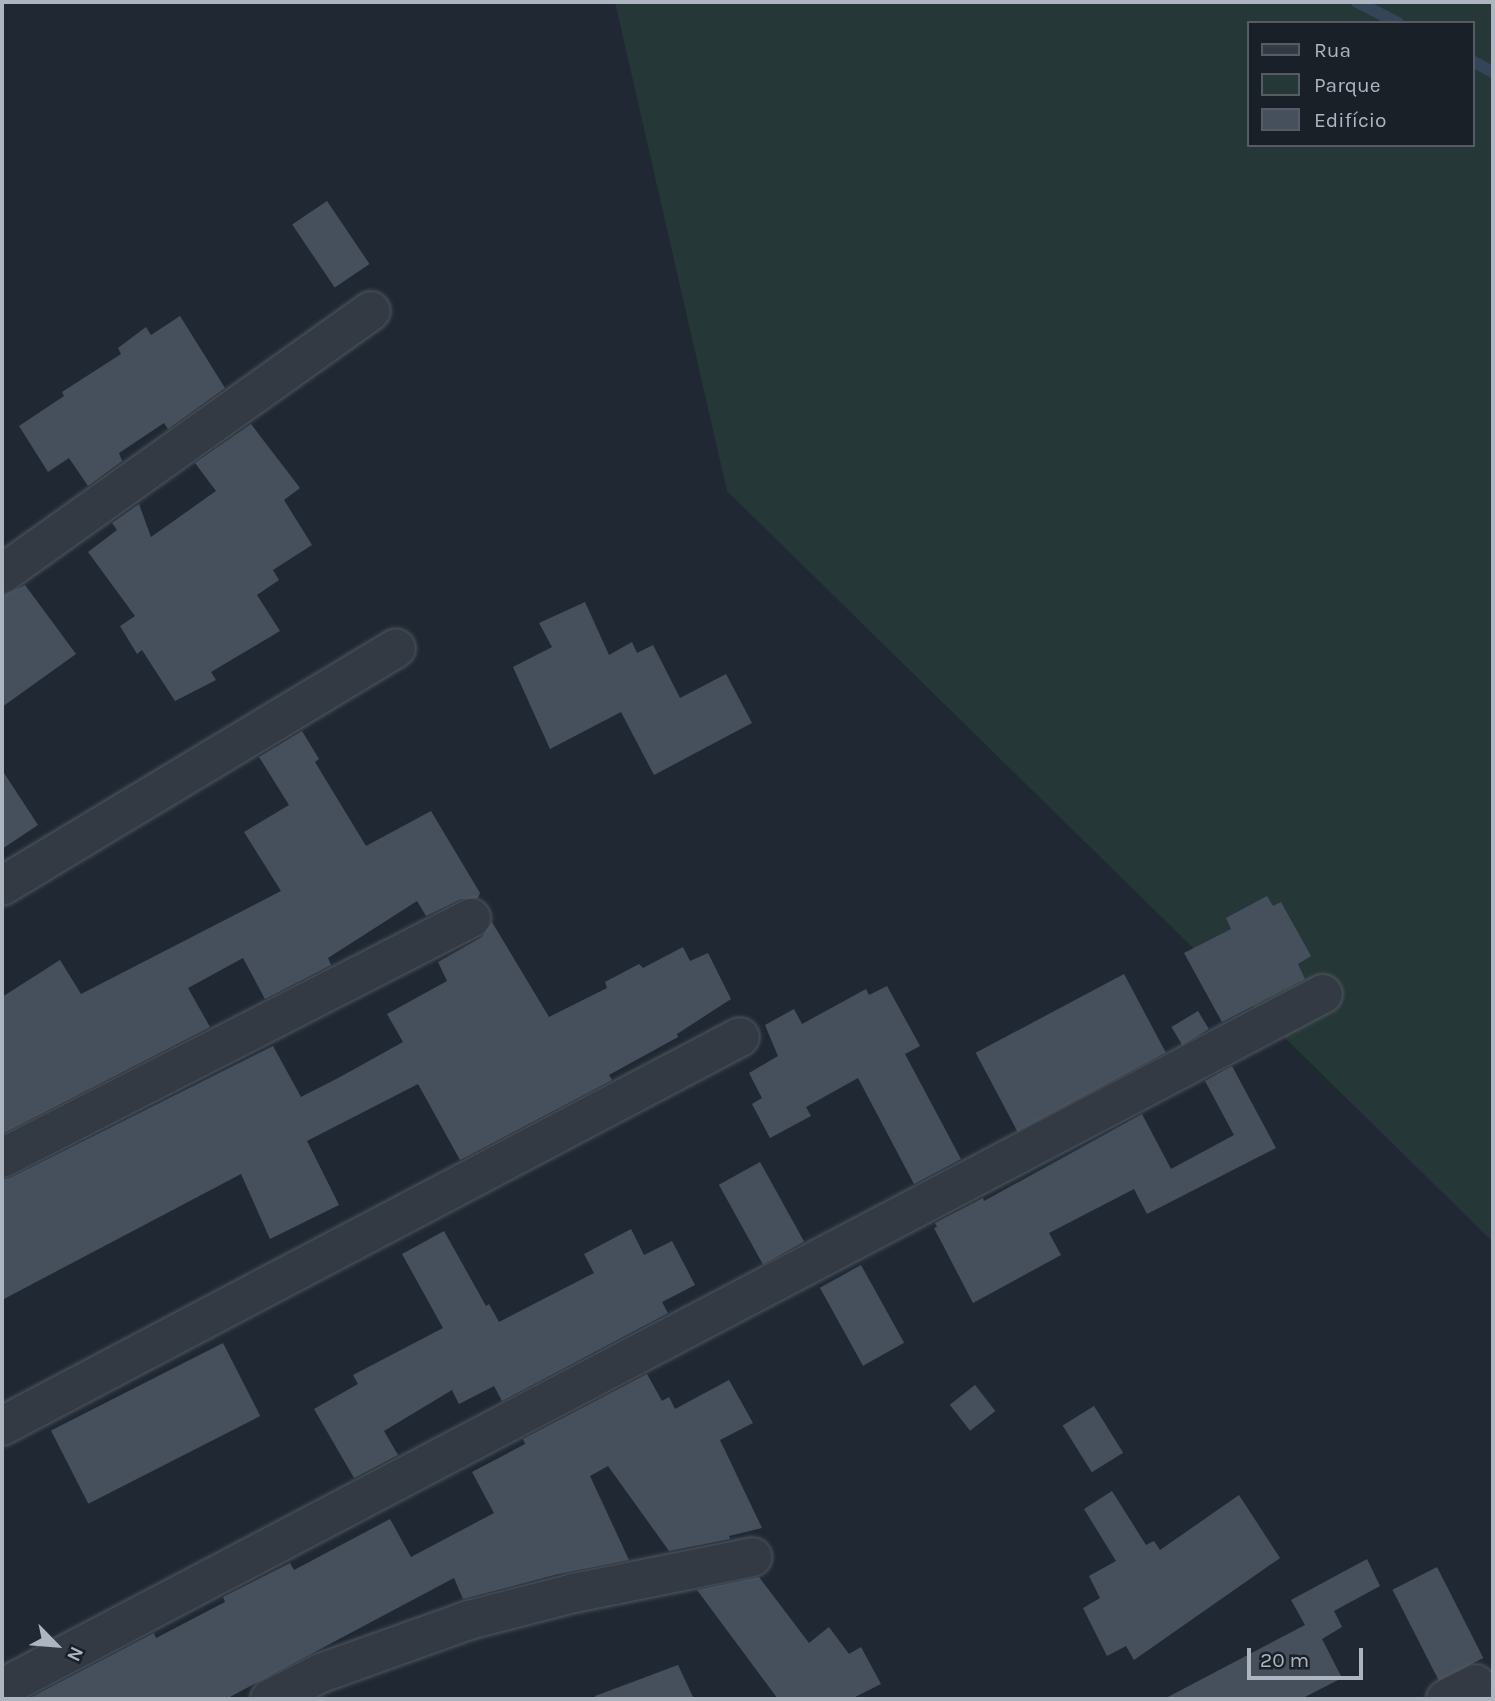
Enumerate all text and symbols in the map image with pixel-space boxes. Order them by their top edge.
legend [1246,21,1474,147]
text: Rua [1314,38,1351,62]
text: Parque [1314,73,1381,97]
text: Edifício [1314,108,1387,132]
north arrow [21,1610,91,1680]
scale bar [1250,1634,1366,1678]
text: N [62,1643,88,1665]
text: 20 m [1260,1648,1309,1672]

